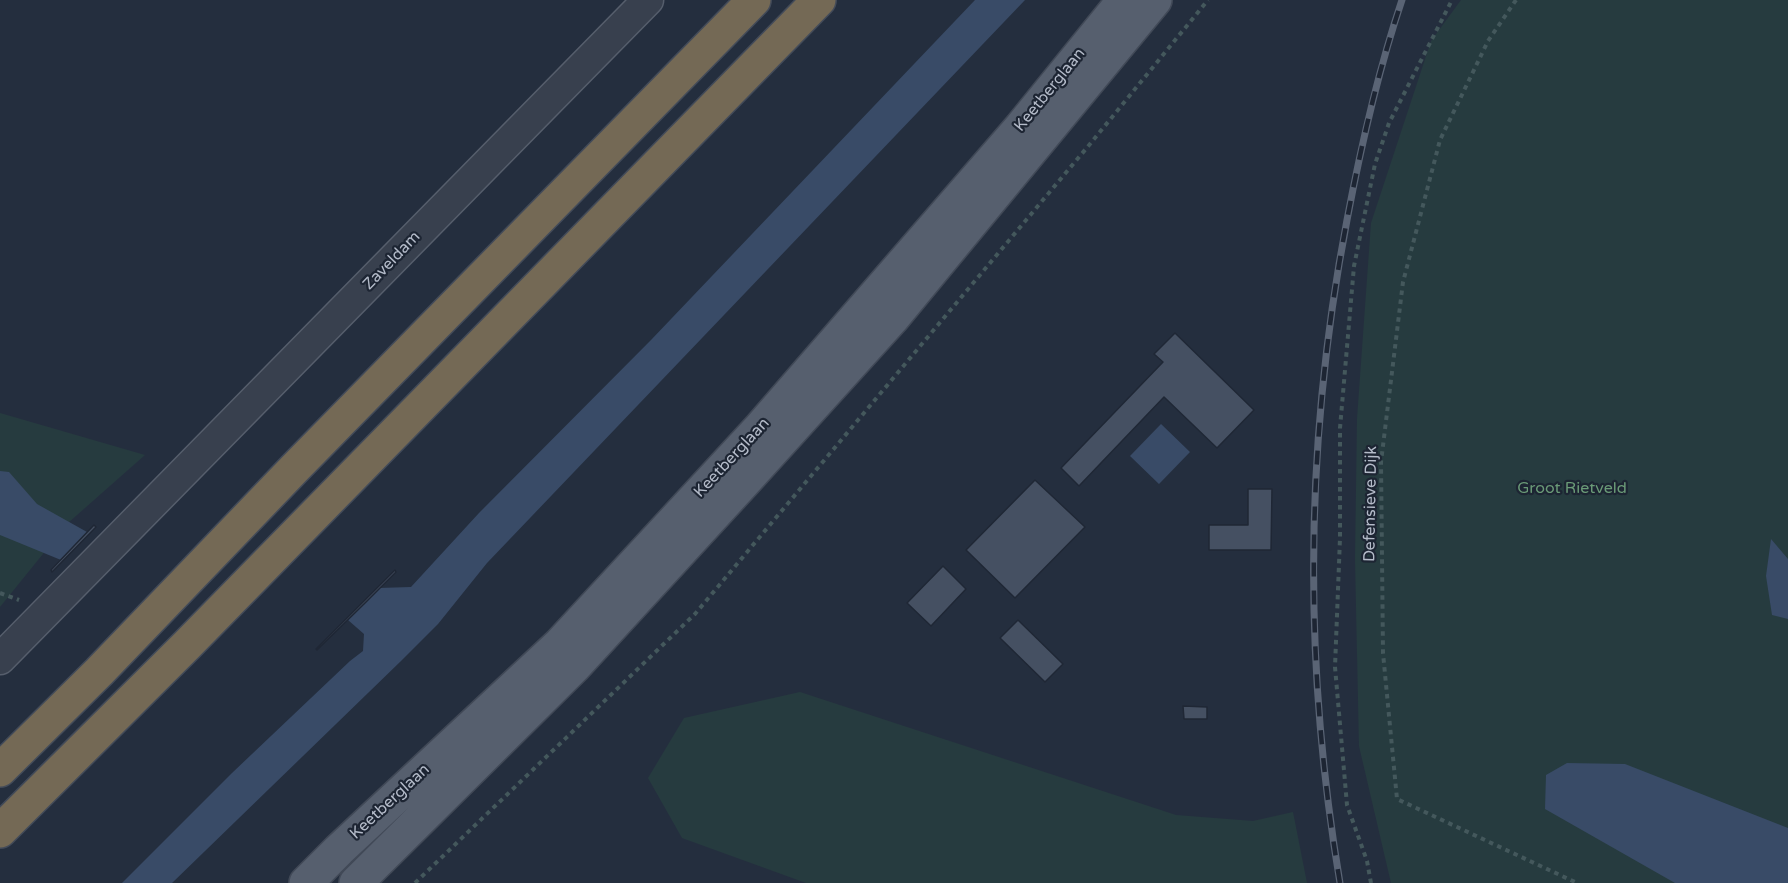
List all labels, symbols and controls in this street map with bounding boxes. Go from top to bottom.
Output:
street label: Keetberglaan [1011,44,1089,136]
street label: Zaveldam [359,228,425,294]
street label: Keetberglaan [690,414,774,502]
street label: Defensieve Dijk [1360,446,1382,562]
park label: Groot Rietveld [1517,479,1627,499]
street label: Keetberglaan [346,760,434,844]

